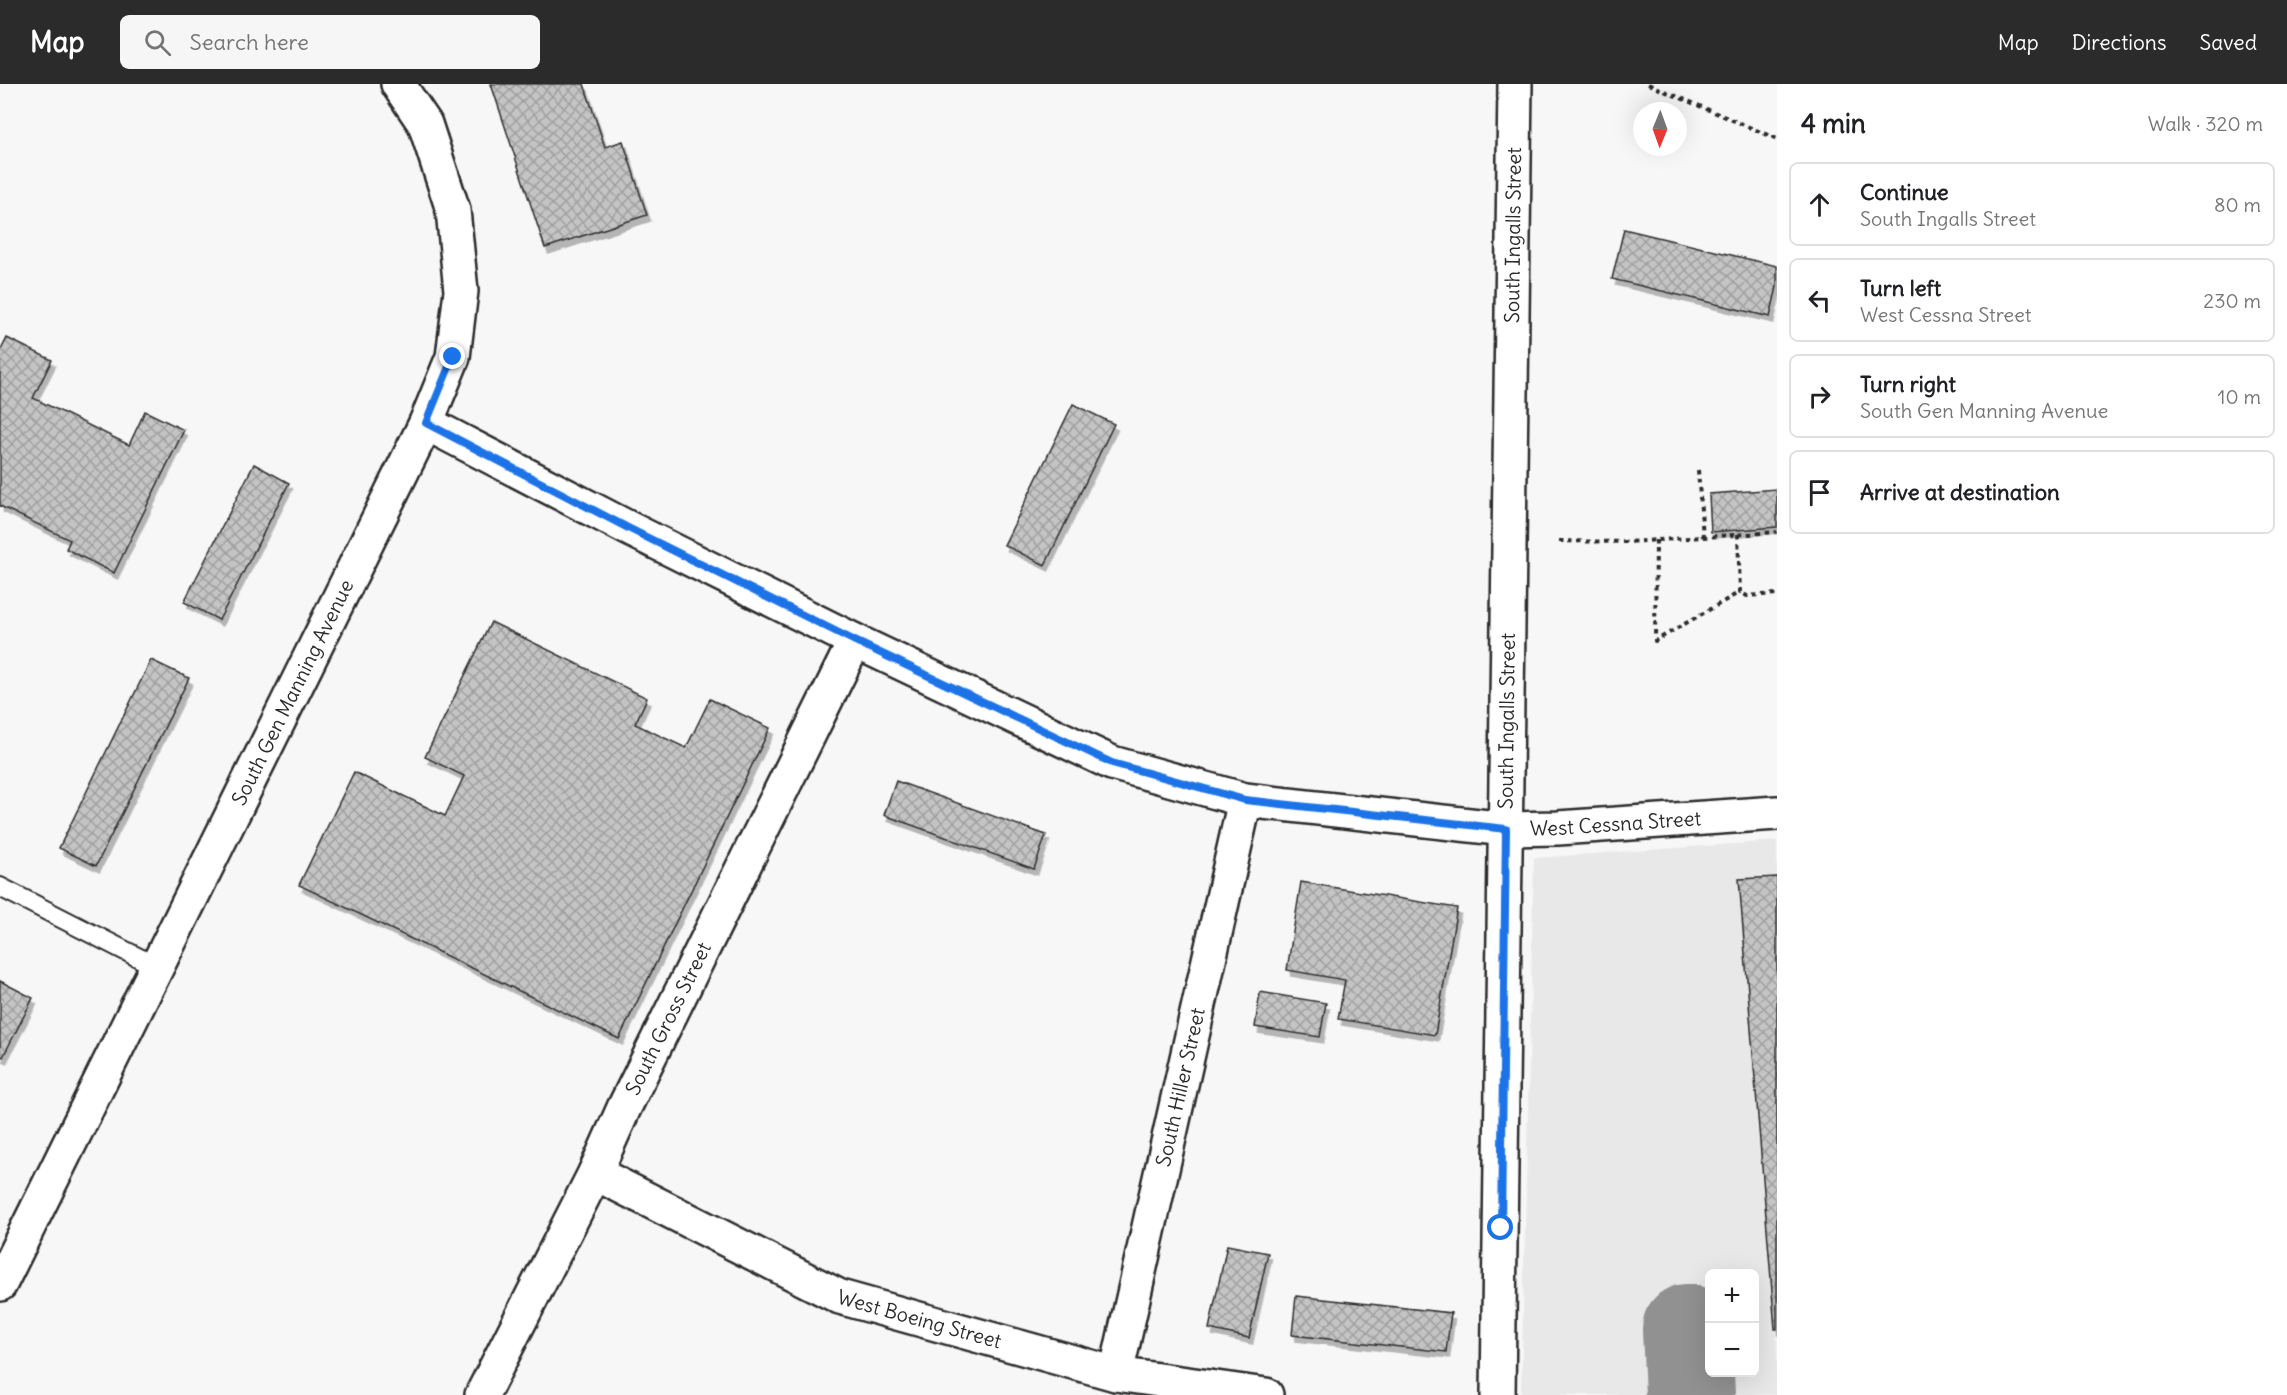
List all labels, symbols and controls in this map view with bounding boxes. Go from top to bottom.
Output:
search box [120,15,540,69]
text: Map [30,24,84,60]
icon: search [141,26,174,59]
text: Search here [189,28,309,56]
text: Map [1998,29,2039,56]
text: Directions [2072,29,2166,56]
text: Saved [2199,29,2257,56]
north arrow [1633,102,1687,156]
text: 4 min [1801,107,1866,140]
text: Walk · 320 m [2148,111,2263,136]
street label: South Ingalls Street [1499,147,1526,323]
text: Continue [1860,178,1949,206]
icon: ahead [1803,188,1836,221]
text: 80 m [2214,192,2261,217]
text: South Ingalls Street [1860,206,2036,231]
text: Turn left [1860,274,1941,302]
icon: left [1803,284,1836,317]
text: 230 m [2203,288,2261,313]
text: West Cessna Street [1860,302,2032,327]
route end [439,343,465,369]
text: Turn right [1860,370,1956,398]
icon: right [1803,380,1836,413]
text: 10 m [2218,384,2261,409]
text: South Gen Manning Avenue [1860,398,2108,423]
icon: arrive [1803,476,1836,509]
text: Arrive at destination [1860,478,2060,506]
street label: South Gen Manning Avenue [226,575,359,809]
street label: South Ingalls Street [1493,633,1520,809]
street label: West Cessna Street [1530,805,1702,841]
street label: South Gross Street [619,938,716,1099]
street label: South Hiller Street [1150,1005,1210,1169]
route start [1487,1214,1513,1240]
map controls [1705,1269,1759,1377]
button: + [1705,1269,1759,1323]
street label: West Boeing Street [835,1284,1005,1354]
button: − [1705,1323,1759,1377]

